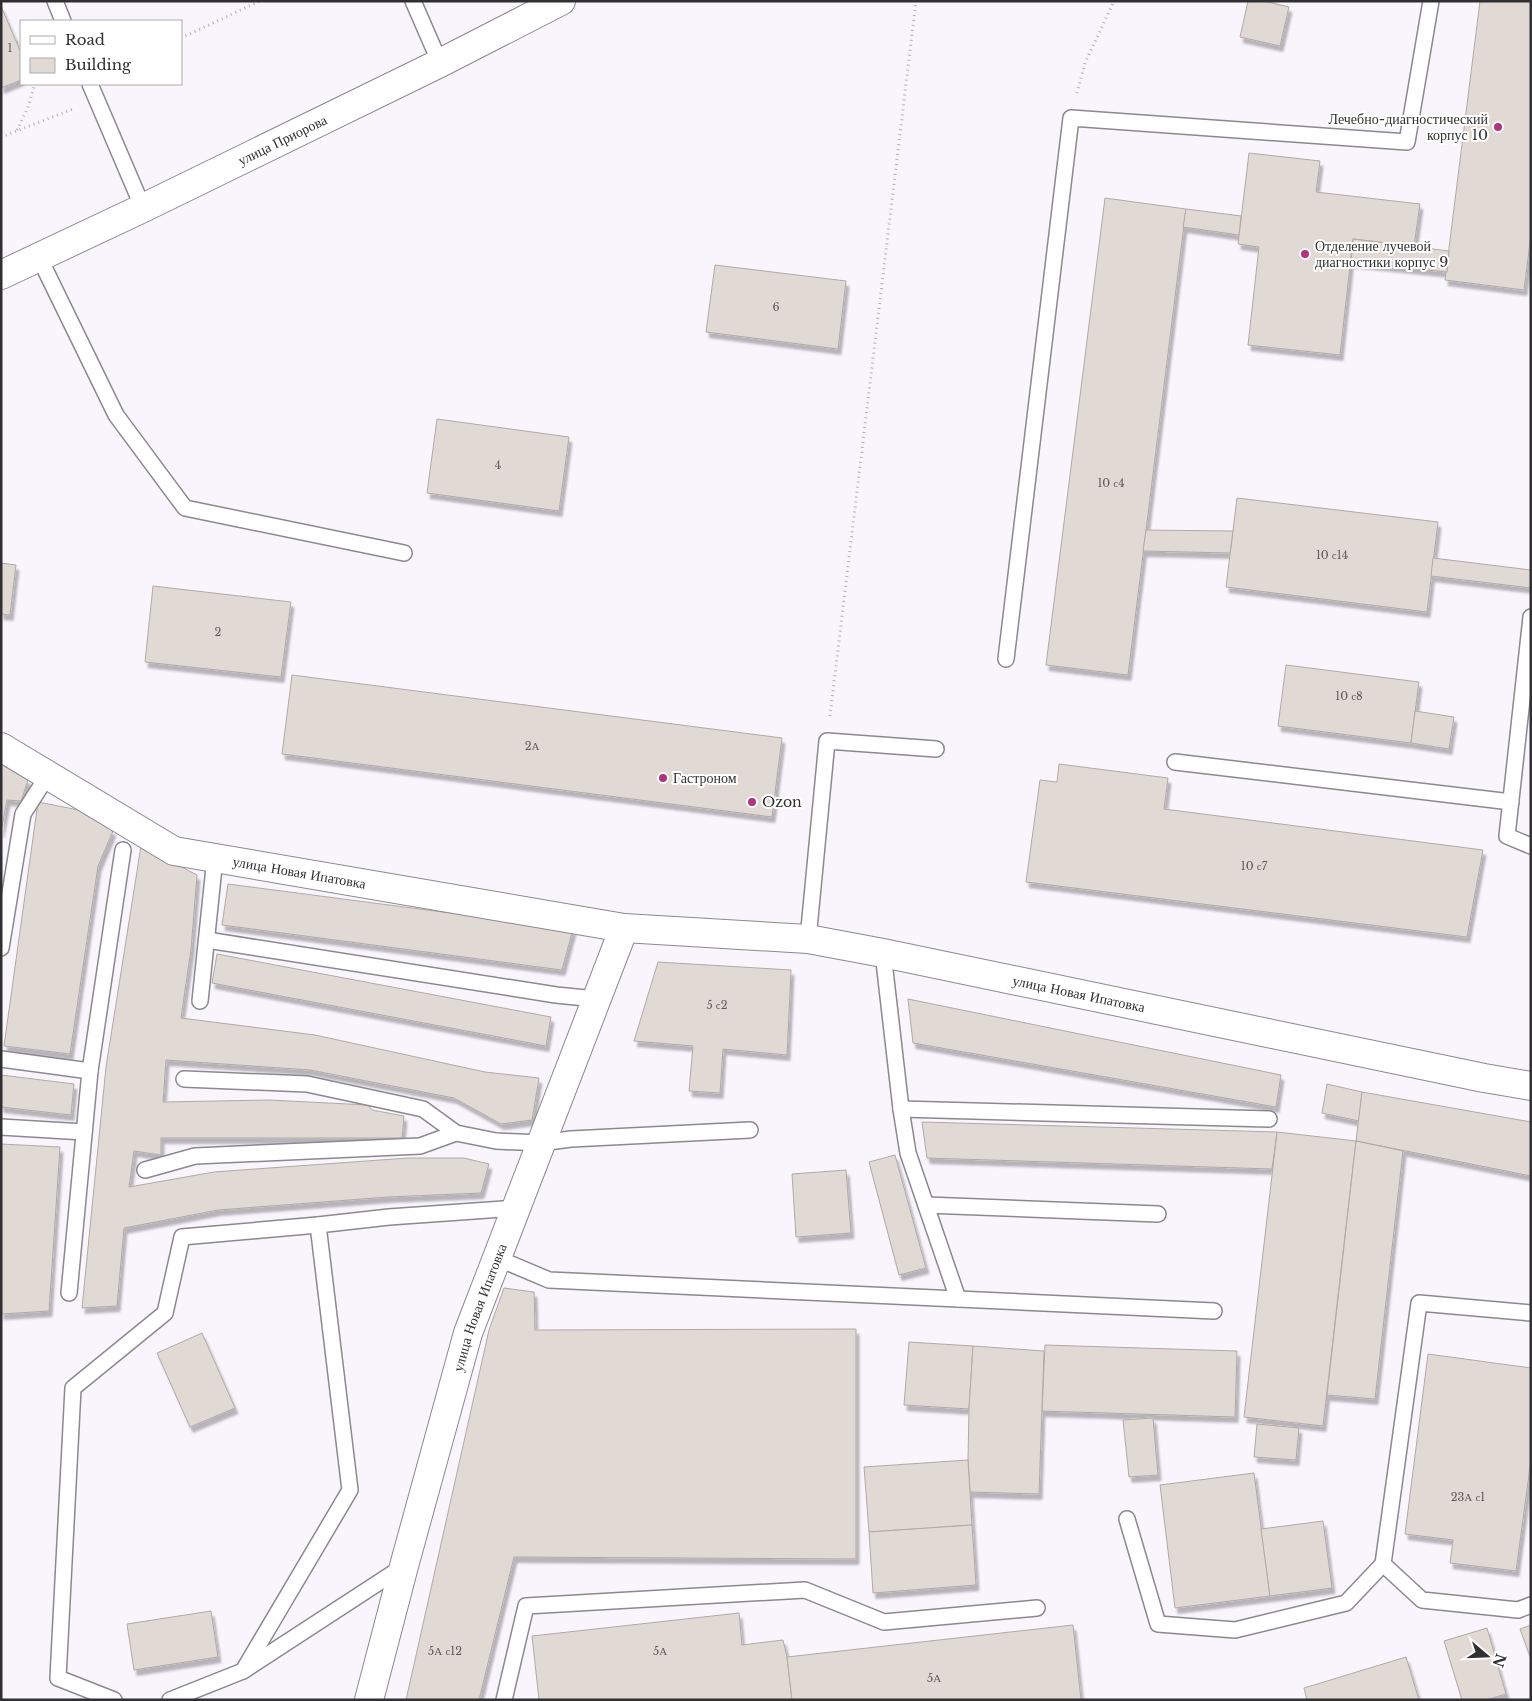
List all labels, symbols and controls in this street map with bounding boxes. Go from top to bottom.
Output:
legend [20,20,182,85]
text: Road [65,30,105,49]
house number: 1 [8,41,13,55]
text: Building [65,55,132,74]
street label: улица Приорова [235,110,330,169]
place label: Лечебно-диагностический корпус 10 [1329,110,1488,144]
marker: Лечебно-диагностический корпус 10 [1492,121,1504,133]
place label: Отделение лучевой диагностики корпус 9 [1315,237,1448,271]
marker: Отделение лучевой диагностики корпус 9 [1299,248,1311,260]
house number: 6 [772,300,780,314]
house number: 4 [495,458,501,472]
house number: 10 с4 [1097,476,1125,490]
house number: 10 с14 [1316,548,1348,562]
house number: 2 [215,625,222,639]
house number: 10 с8 [1335,689,1363,703]
house number: 2А [525,739,539,753]
place label: Гастроном [673,769,737,787]
marker: Гастроном [657,772,669,784]
place label: Ozon [762,793,802,811]
marker: Ozon [746,796,758,808]
street label: улица Новая Ипатовка [231,852,368,893]
house number: 10 с7 [1241,859,1268,873]
street label: улица Новая Ипатовка [1011,971,1147,1016]
house number: 5 с2 [706,998,728,1012]
street label: улица Новая Ипатовка [449,1240,511,1373]
house number: 23А с1 [1451,1490,1485,1504]
north arrow [1462,1631,1512,1681]
house number: 5А с12 [428,1644,462,1658]
house number: 5А [653,1644,667,1658]
text: N [1489,1651,1510,1669]
house number: 5А [927,1671,941,1685]

